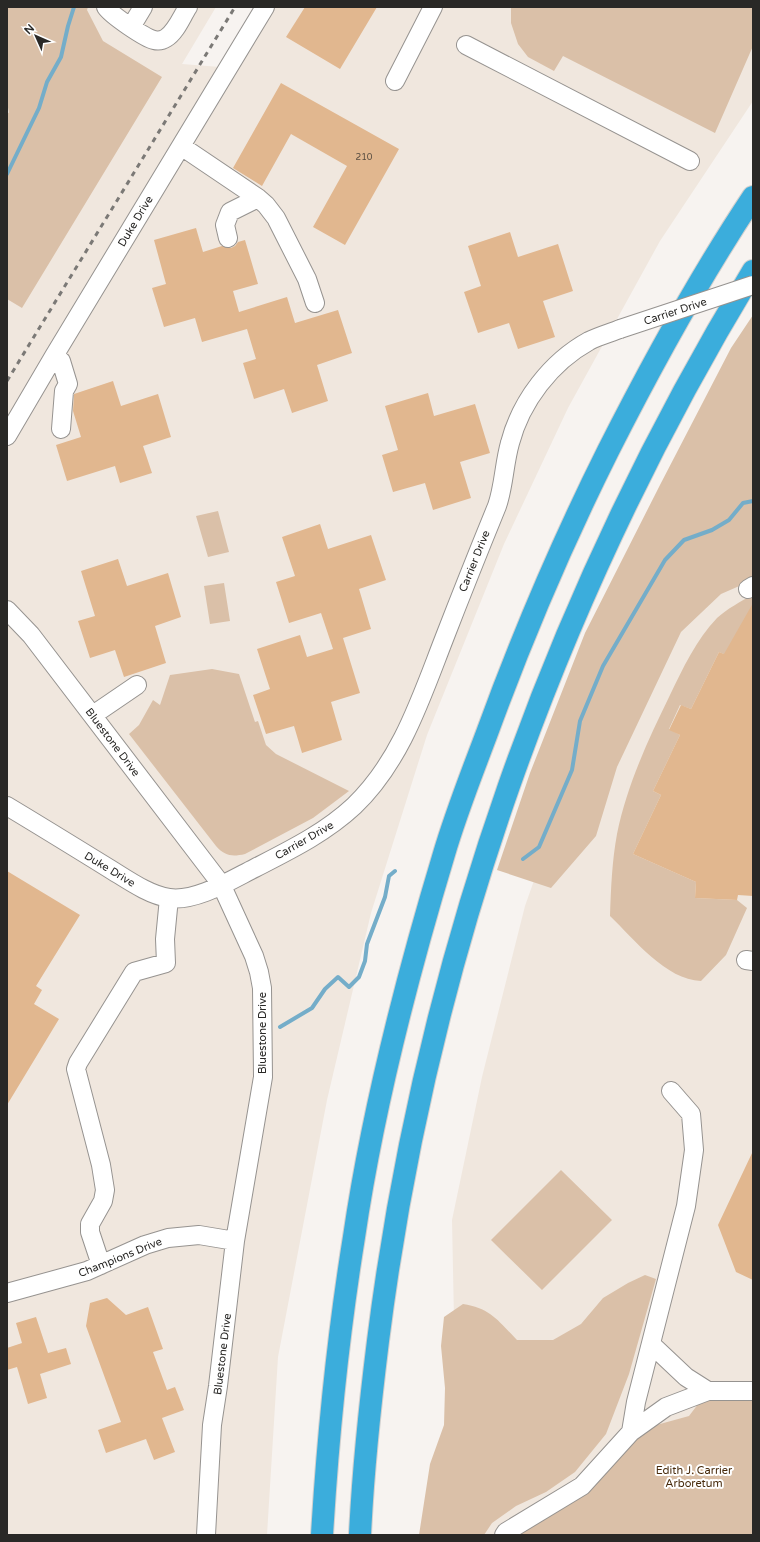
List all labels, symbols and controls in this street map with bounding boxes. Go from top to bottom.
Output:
north arrow [16,16,56,56]
text: N [22,22,37,37]
house number: 210 [356,152,373,163]
street label: Duke Drive [115,194,156,249]
street label: Carrier Drive [642,295,708,328]
street label: Carrier Drive [456,528,493,594]
street label: Bluestone Drive [83,706,143,779]
street label: Carrier Drive [273,818,336,862]
street label: Duke Drive [82,849,137,890]
street label: Bluestone Drive [256,992,269,1074]
street label: Champions Drive [77,1235,164,1280]
street label: Bluestone Drive [211,1313,234,1396]
park label: Edith J. Carrier Arboretum [656,1464,733,1490]

